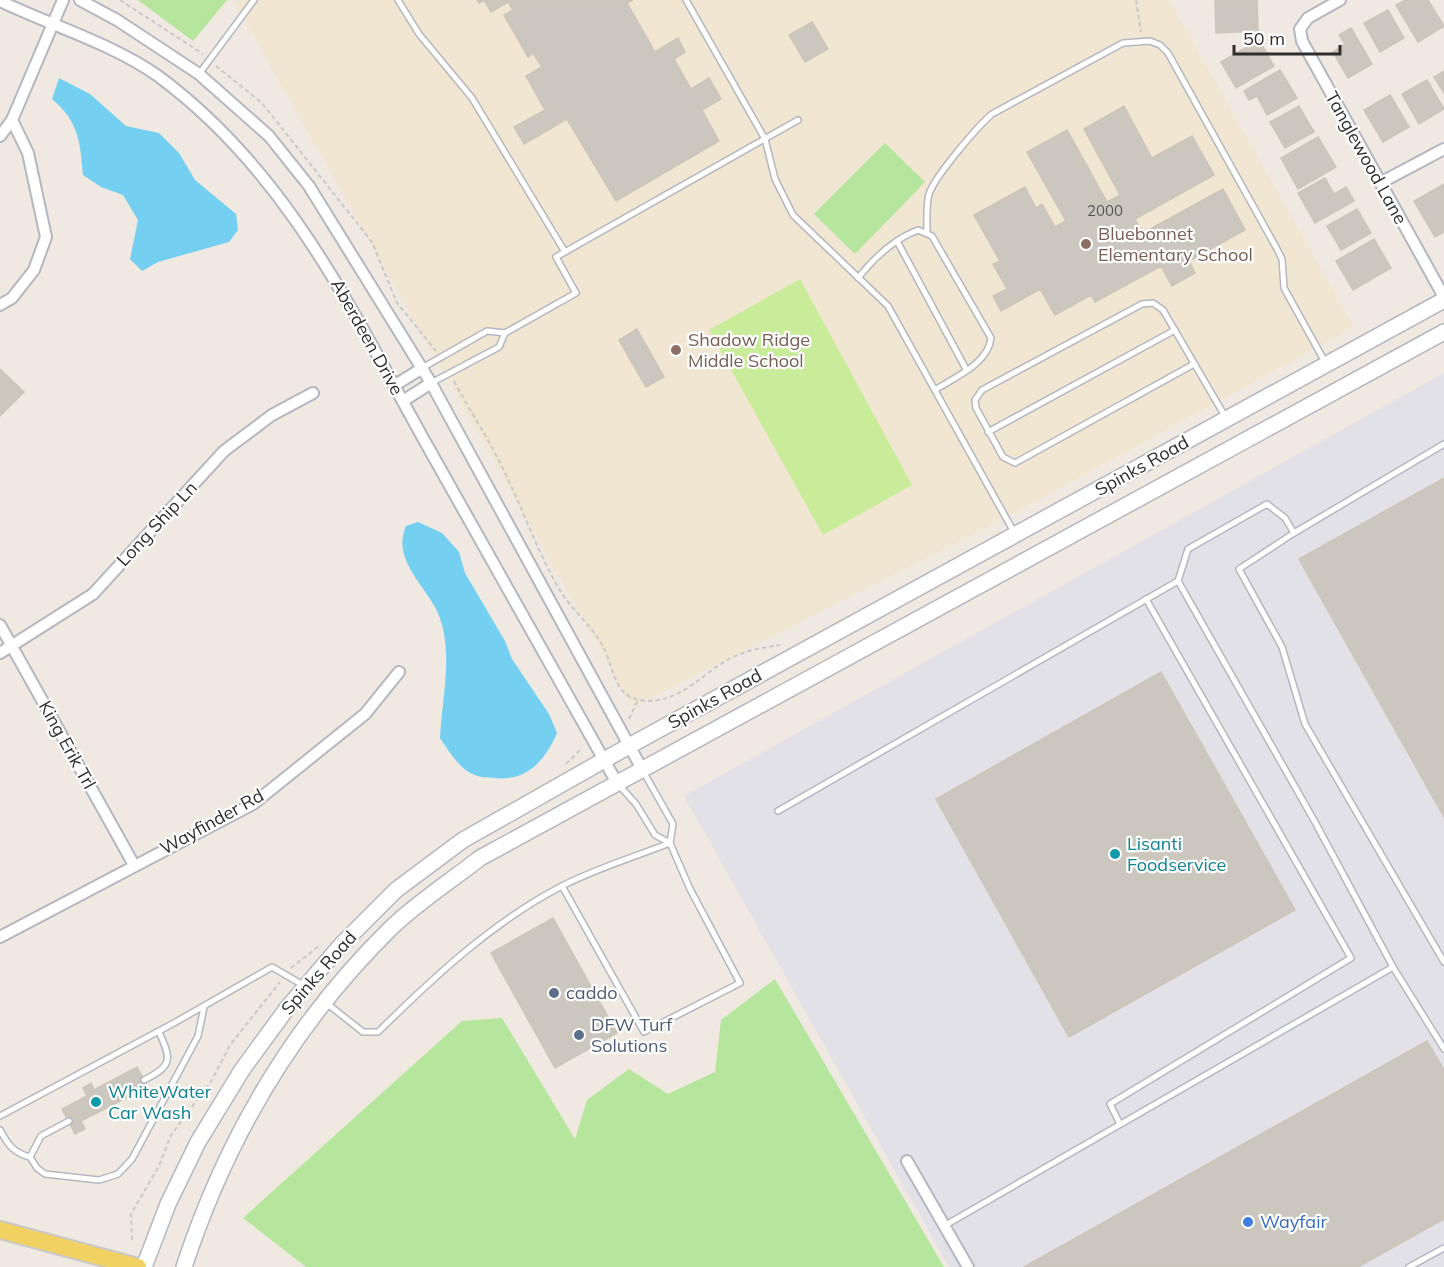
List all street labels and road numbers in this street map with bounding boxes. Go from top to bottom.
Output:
street label: Tanglewood Lane [1320,87,1412,228]
street label: Aberdeen Drive [326,275,409,399]
street label: Spinks Road [1091,430,1193,501]
street label: Long Ship Ln [111,476,202,571]
street label: Spinks Road [664,663,766,734]
street label: King Erik Trl [34,697,101,793]
street label: Wayfinder Rd [156,784,268,860]
street label: Spinks Road [276,926,361,1019]

